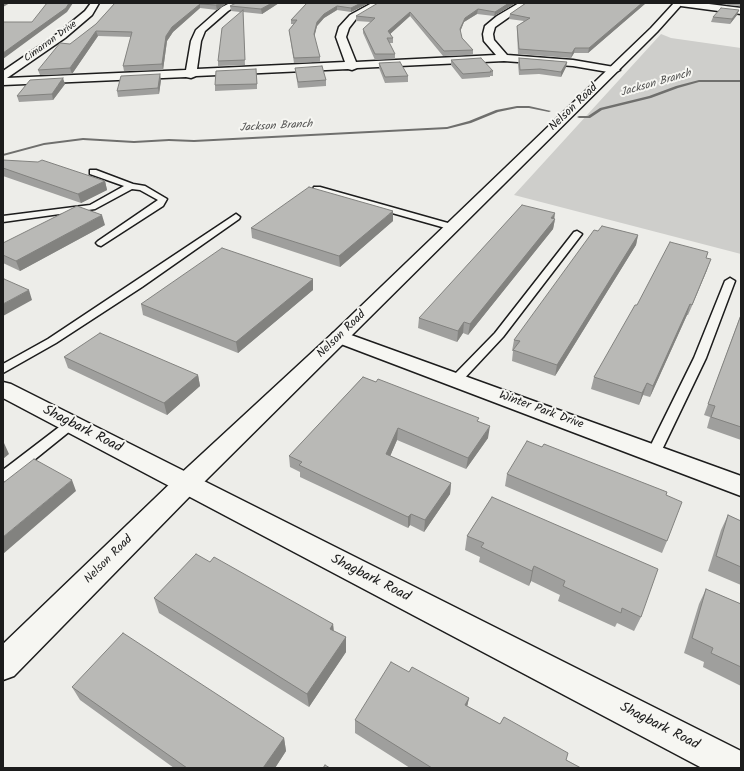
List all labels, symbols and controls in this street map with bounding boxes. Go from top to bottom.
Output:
street label: Cimarron Drive [22,19,80,65]
water label: Jackson Branch [619,68,693,100]
street label: Nelson Road [547,81,601,135]
water label: Jackson Branch [239,119,313,135]
street label: Nelson Road [315,308,369,362]
street label: Winter Park Drive [497,389,585,433]
street label: Shagbark Road [39,403,125,457]
street label: Nelson Road [82,533,136,587]
street label: Shagbark Road [327,552,413,606]
street label: Shagbark Road [616,700,702,754]

